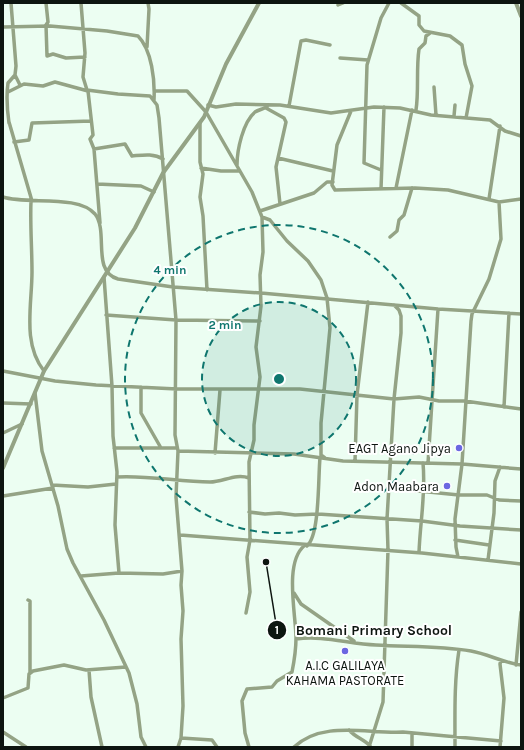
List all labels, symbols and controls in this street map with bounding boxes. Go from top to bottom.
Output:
text: 4 min [154,263,186,277]
text: 2 min [208,318,242,332]
centre of rings [272,372,286,386]
place label: EAGT Agano Jipya [348,441,451,456]
marker: EAGT Agano Jipya [454,443,464,453]
place label: Adon Maabara [354,479,439,494]
marker: Adon Maabara [442,481,452,491]
callout: Bomani Primary School [267,617,460,643]
text: Bomani Primary School [296,622,452,639]
text: 1 [275,623,279,637]
marker: A.I.C GALILAYA KAHAMA PASTORATE [340,646,350,656]
place label: A.I.C GALILAYA KAHAMA PASTORATE [286,658,404,688]

